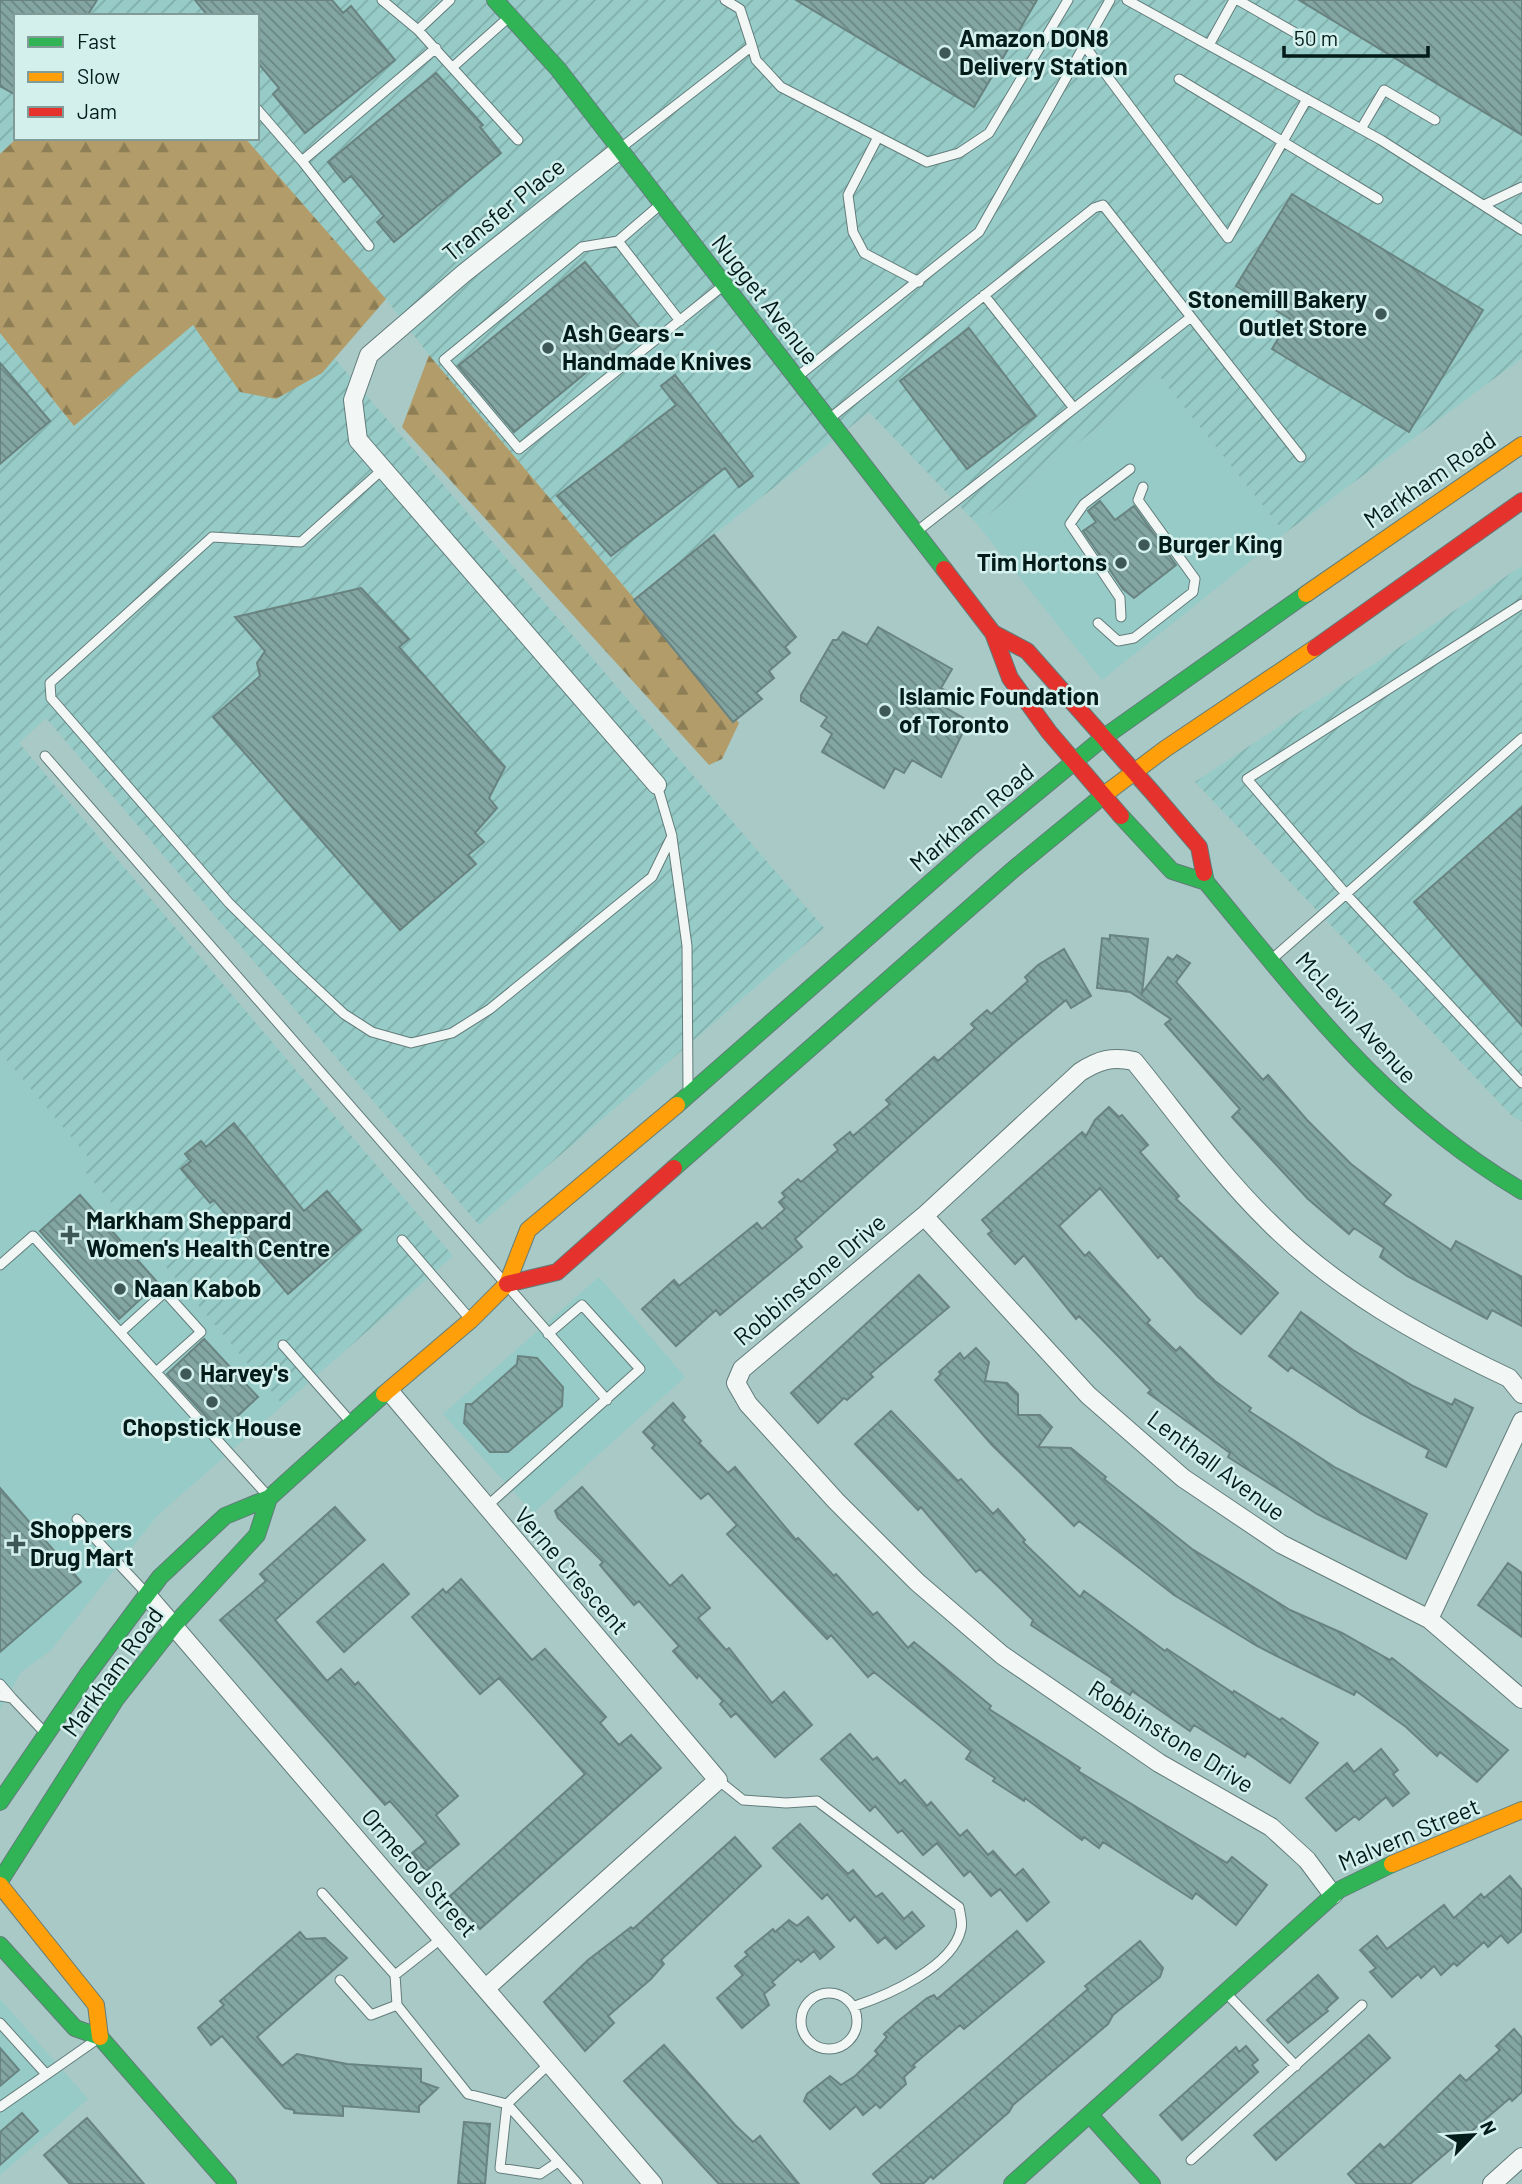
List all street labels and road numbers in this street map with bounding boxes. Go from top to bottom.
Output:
street label: Transfer Place [436,151,570,267]
street label: Nugget Avenue [706,228,826,370]
street label: Markham Road [1358,424,1501,534]
street label: Markham Road [903,757,1039,877]
street label: McLevin Avenue [1290,945,1424,1089]
street label: Robbinstone Drive [727,1207,891,1351]
street label: Lenthall Avenue [1142,1403,1292,1526]
street label: Verne Crescent [509,1500,635,1640]
street label: Markham Road [55,1601,169,1742]
street label: Robbinstone Drive [1084,1673,1260,1798]
street label: Malvern Street [1333,1791,1483,1876]
street label: Ormerod Street [356,1802,484,1942]

